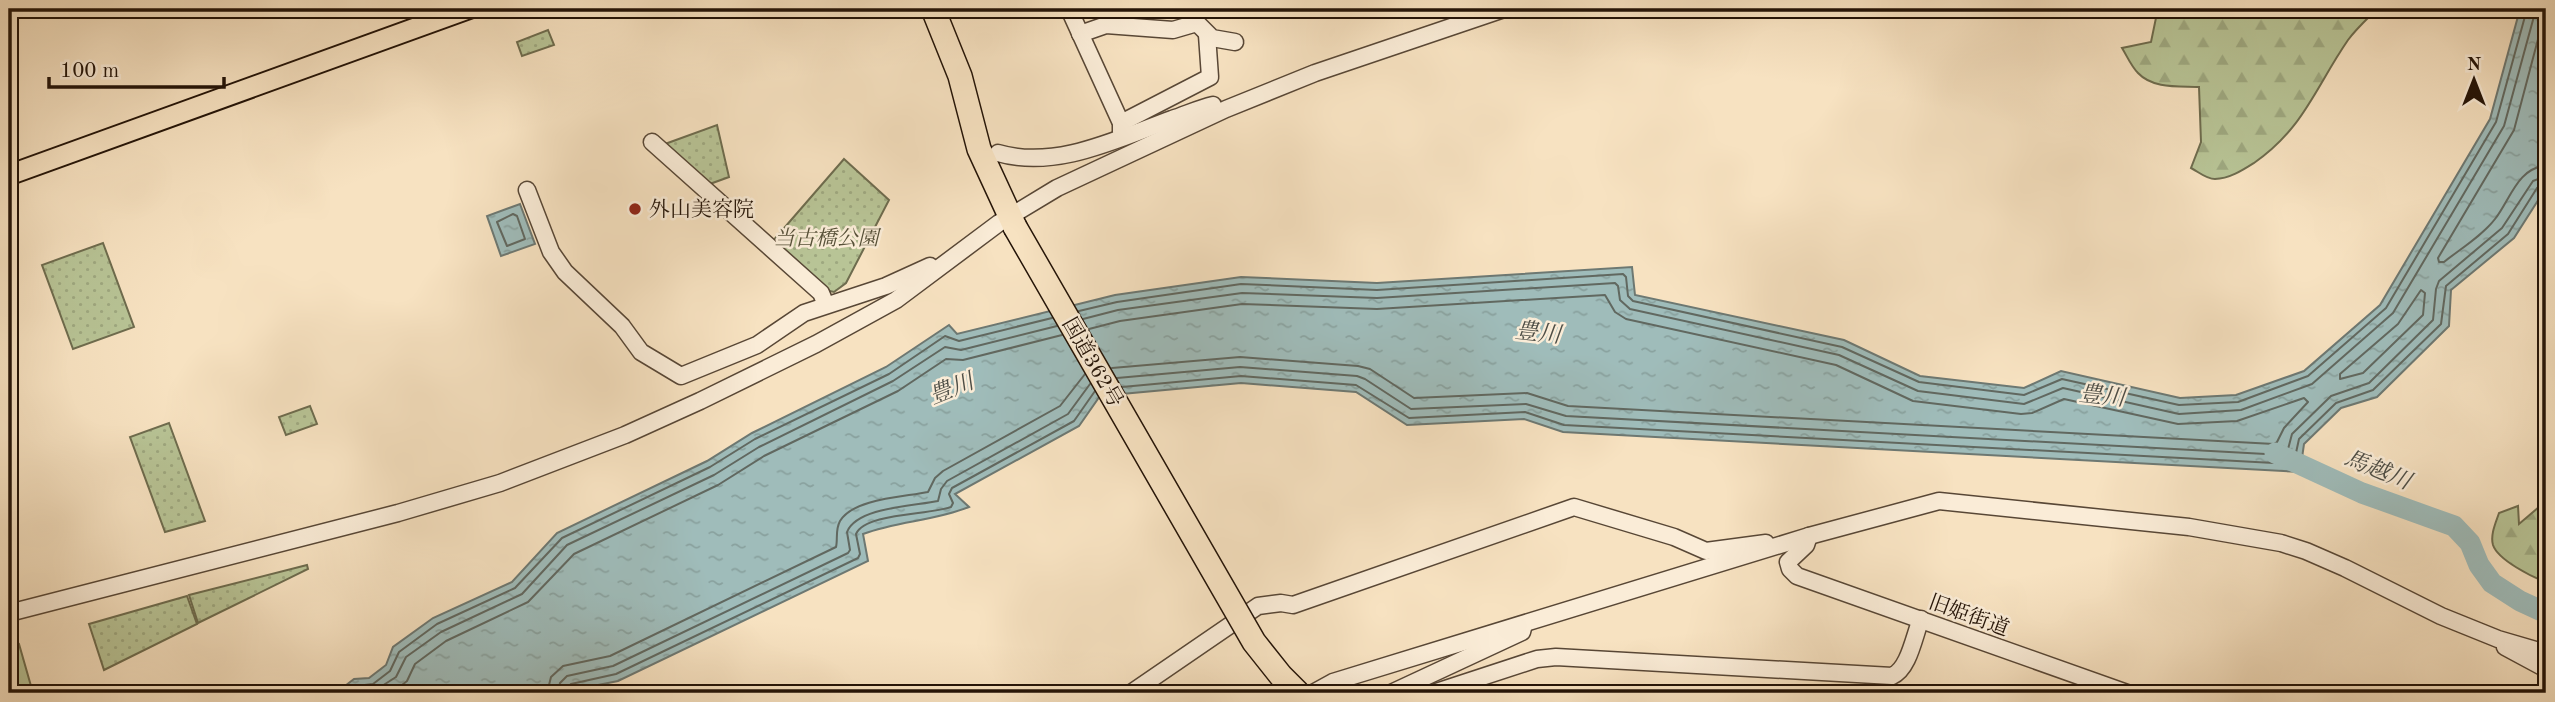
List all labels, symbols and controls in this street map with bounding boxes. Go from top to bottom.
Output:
scale bar [49,46,224,90]
north arrow [2440,46,2510,116]
text: N [2467,56,2482,75]
text: 100 m [60,61,119,82]
place label: 外山美容院 [649,198,754,221]
marker: 外山美容院 [627,201,643,217]
park label: 当古橋公園 [774,227,881,250]
street label: 国道362号 [1058,313,1127,411]
water label: 豊川 [1514,318,1565,348]
water label: 豊川 [925,367,980,409]
water label: 豊川 [2078,381,2129,411]
water label: 馬越川 [2341,445,2417,495]
street label: 旧姫街道 [1925,590,2012,641]

